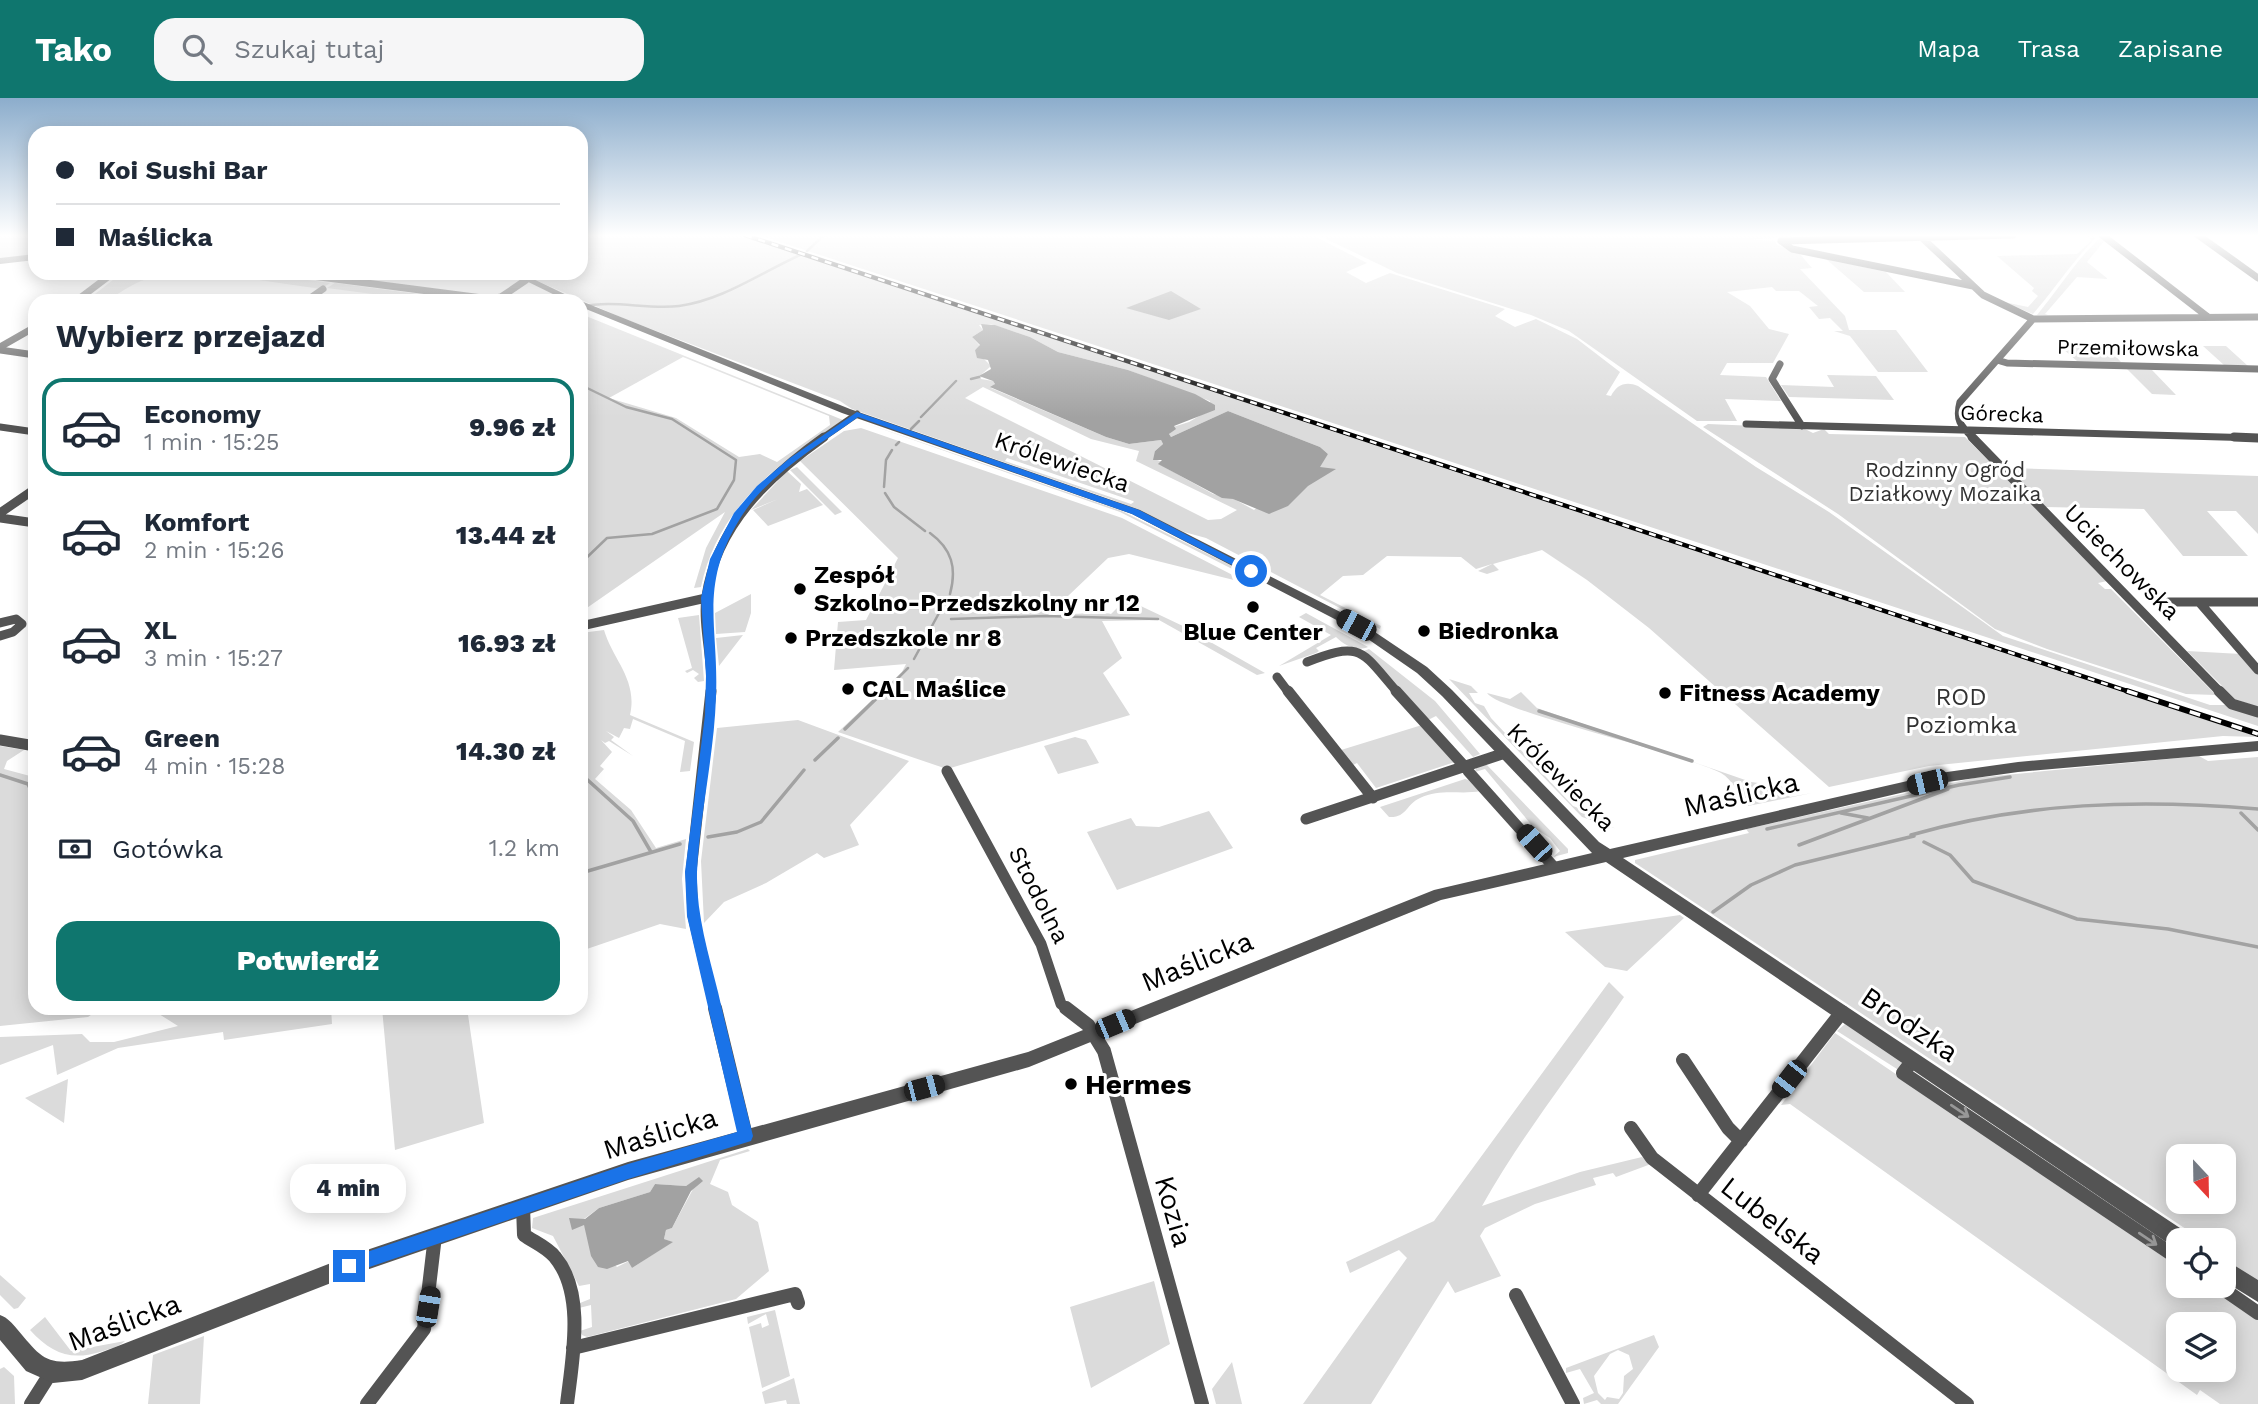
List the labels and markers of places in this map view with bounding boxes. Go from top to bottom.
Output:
place label: Zespół Szkolno-Przedszkolny nr 12 [814,561,1140,617]
marker: Zespół Szkolno-Przedszkolny nr 12 [792,581,808,597]
marker: Blue Center [1245,599,1261,615]
place label: Biedronka [1438,617,1559,645]
place label: Blue Center [1183,618,1323,646]
marker: Biedronka [1416,623,1432,639]
place label: Przedszkole nr 8 [805,624,1002,652]
marker: Przedszkole nr 8 [783,630,799,646]
place label: CAL Maślice [862,675,1006,703]
place label: Fitness Academy [1679,679,1880,707]
marker: CAL Maślice [840,681,856,697]
marker: Fitness Academy [1657,685,1673,701]
place label: Hermes [1085,1068,1191,1101]
marker: Hermes [1063,1076,1079,1092]

